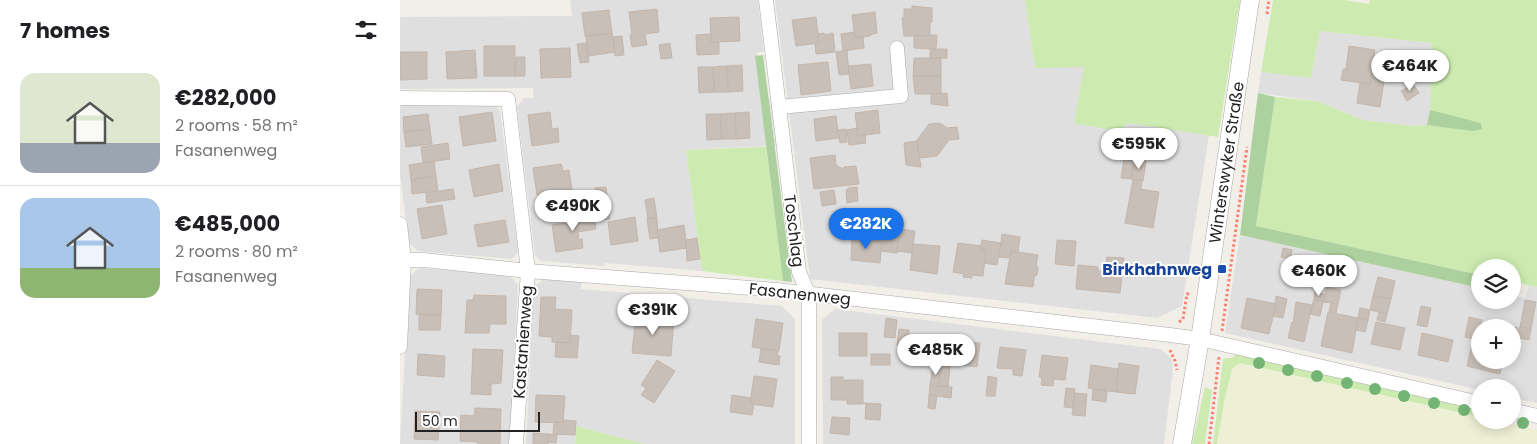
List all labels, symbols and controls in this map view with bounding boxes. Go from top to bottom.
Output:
text: 7 homes [20,16,110,45]
icon: filters [352,16,380,44]
pin: €464K [1375,49,1445,92]
text: €464K [1382,54,1438,77]
street label: Winterswyker Straße [1203,80,1249,245]
text: €282,000 [175,83,276,112]
icon: home [60,93,120,153]
text: 2 rooms · 58 m² [175,114,298,137]
pin: €595K [1104,128,1174,170]
text: €595K [1112,132,1166,155]
text: Fasanenweg [175,139,277,162]
pin: €490K [538,190,608,232]
street label: Toschlag [778,193,810,269]
text: €490K [546,194,601,217]
pin: €282K [831,208,901,250]
text: €485,000 [175,209,280,238]
text: €282K [840,212,892,235]
icon: home [60,218,120,278]
text: 2 rooms · 80 m² [175,240,298,263]
pin: €460K [1284,254,1354,297]
place label: Birkhahnweg [1102,258,1212,281]
text: €460K [1291,259,1347,282]
map controls [1471,259,1521,429]
button: layers [1471,259,1521,309]
marker: Birkhahnweg [1216,263,1228,275]
text: Fasanenweg [175,265,277,288]
street label: Fasanenweg [748,277,852,311]
street label: Kastanienweg [508,285,538,399]
pin: €391K [618,294,688,336]
text: €391K [628,298,678,321]
button: + [1471,319,1521,369]
pin: €485K [901,334,971,376]
text: €485K [908,338,964,361]
button: − [1471,379,1521,429]
scale bar [415,409,540,432]
text: 50 m [422,411,458,431]

